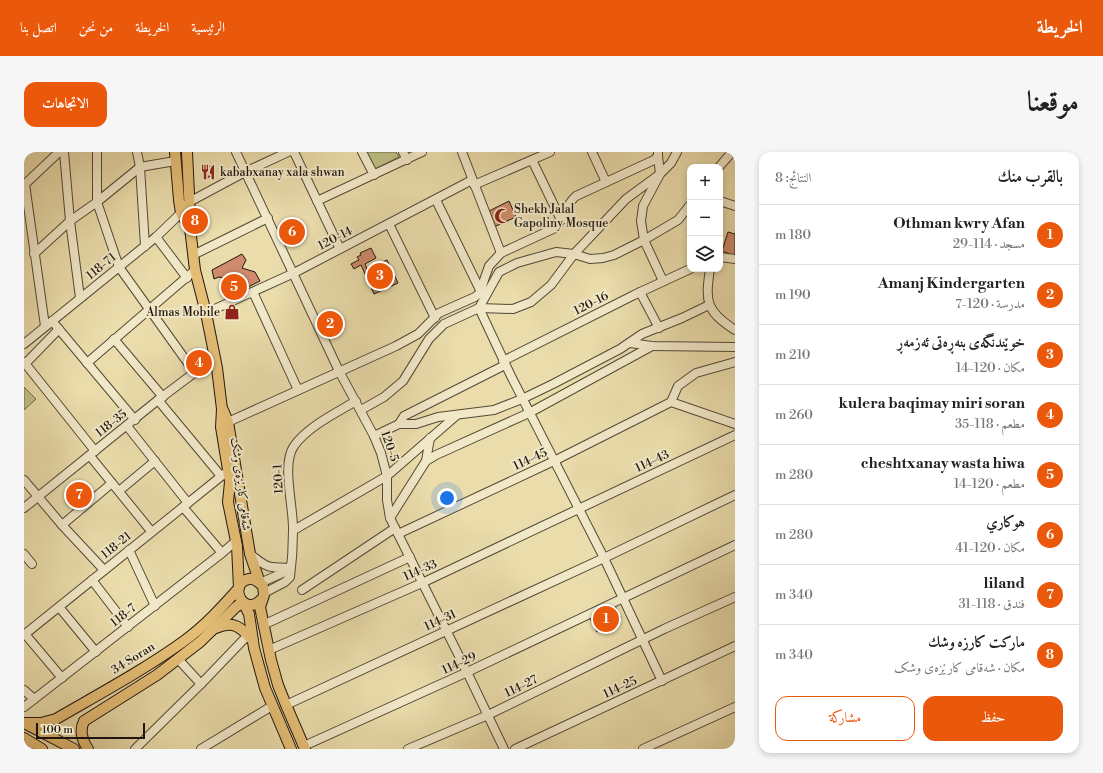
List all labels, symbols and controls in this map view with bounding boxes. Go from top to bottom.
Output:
text: الخريطة [1037,15,1083,39]
text: اتصل بنا [20,19,57,37]
text: من نحن [79,19,113,37]
text: الخريطة [135,19,169,37]
text: الرئيسية [191,19,225,37]
button: الاتجاهات [24,82,107,127]
text: موقعنا [1027,85,1079,120]
restaurant icon: kababxanay xala shwan [199,163,217,181]
map controls [687,164,723,272]
button: + [687,164,723,200]
place label: kababxanay xala shwan [220,165,345,180]
text: بالقرب منك [997,166,1063,188]
text: النتائج: 8 [775,170,811,186]
button: − [687,200,723,236]
place label: Shekh Jalal Gapoliny Mosque [514,202,608,231]
pin: 8 [182,206,208,236]
mosque icon: Shekh Jalal Gapoliny Mosque [493,207,511,225]
text: Othman kwry Afan [893,214,1025,233]
pin: 6 [279,217,305,247]
street label: 120-14 [315,223,355,253]
text: 180 m [775,227,811,243]
text: 1 [1047,227,1053,243]
button: layers [687,236,723,272]
text: مسجد · 114-29 [953,236,1025,252]
street label: 118-71 [83,249,120,283]
pin: 3 [367,261,393,291]
pin: 5 [221,272,247,302]
text: Amanj Kindergarten [878,274,1025,293]
text: 190 m [775,287,811,303]
text: 2 [1046,287,1054,303]
street label: 120-16 [571,288,611,319]
text: مدرسة · 120-7 [955,296,1025,312]
shop icon: Almas Mobile [223,303,241,321]
place label: Almas Mobile [145,305,220,320]
pin: 2 [317,309,343,339]
text: خوێندنگەی بنەڕەتی ئەزمەڕ [897,333,1025,352]
text: 210 m [775,347,810,363]
text: 3 [1046,347,1054,363]
pin: 4 [186,348,212,378]
text: مكان · 120-14 [956,360,1025,376]
text: kulera baqimay miri soran [838,394,1025,413]
street label: 118-35 [93,406,130,440]
text: 260 m [775,407,813,423]
text: 4 [1046,407,1054,423]
text: مطعم · 118-35 [955,416,1025,432]
street label: 120-5 [377,429,402,464]
street label: شەقامی کارێزەی وشک [227,437,254,532]
street label: 114-45 [511,445,550,474]
street label: 114-43 [633,447,672,476]
text: cheshtxanay wasta hiwa [861,454,1025,473]
street label: 120-1 [270,463,287,494]
text: 280 m [775,467,813,483]
text: 5 [1046,467,1054,483]
text: مطعم · 120-14 [954,476,1025,492]
pin: 7 [66,480,92,510]
your location [437,488,457,508]
text: هوكاري [986,513,1025,532]
text: 280 m [775,527,813,543]
text: 6 [1046,527,1054,543]
street label: 118-21 [98,528,135,562]
text: مكان · 120-41 [955,540,1025,556]
street label: 114-33 [401,556,440,585]
text: liland [984,574,1025,593]
text: 340 m [775,587,813,603]
text: 7 [1046,587,1054,603]
text: فندق · 118-31 [958,596,1025,612]
street label: 118-7 [107,601,139,630]
pin: 1 [593,604,619,634]
street label: 114-31 [422,606,459,634]
text: ماركت كارزه وشك [928,633,1025,652]
street label: 34 Soran [109,639,158,678]
text: 340 m [775,647,813,663]
text: 8 [1046,647,1054,663]
street label: 114-29 [440,649,479,678]
text: مكان · شەقامی کارێزەی وشک [894,660,1025,676]
street label: 114-27 [502,672,540,701]
street label: 114-25 [601,673,640,702]
button: مشاركة [775,696,915,741]
button: حفظ [923,696,1063,741]
scale bar [36,721,145,740]
text: 100 m [42,723,73,737]

